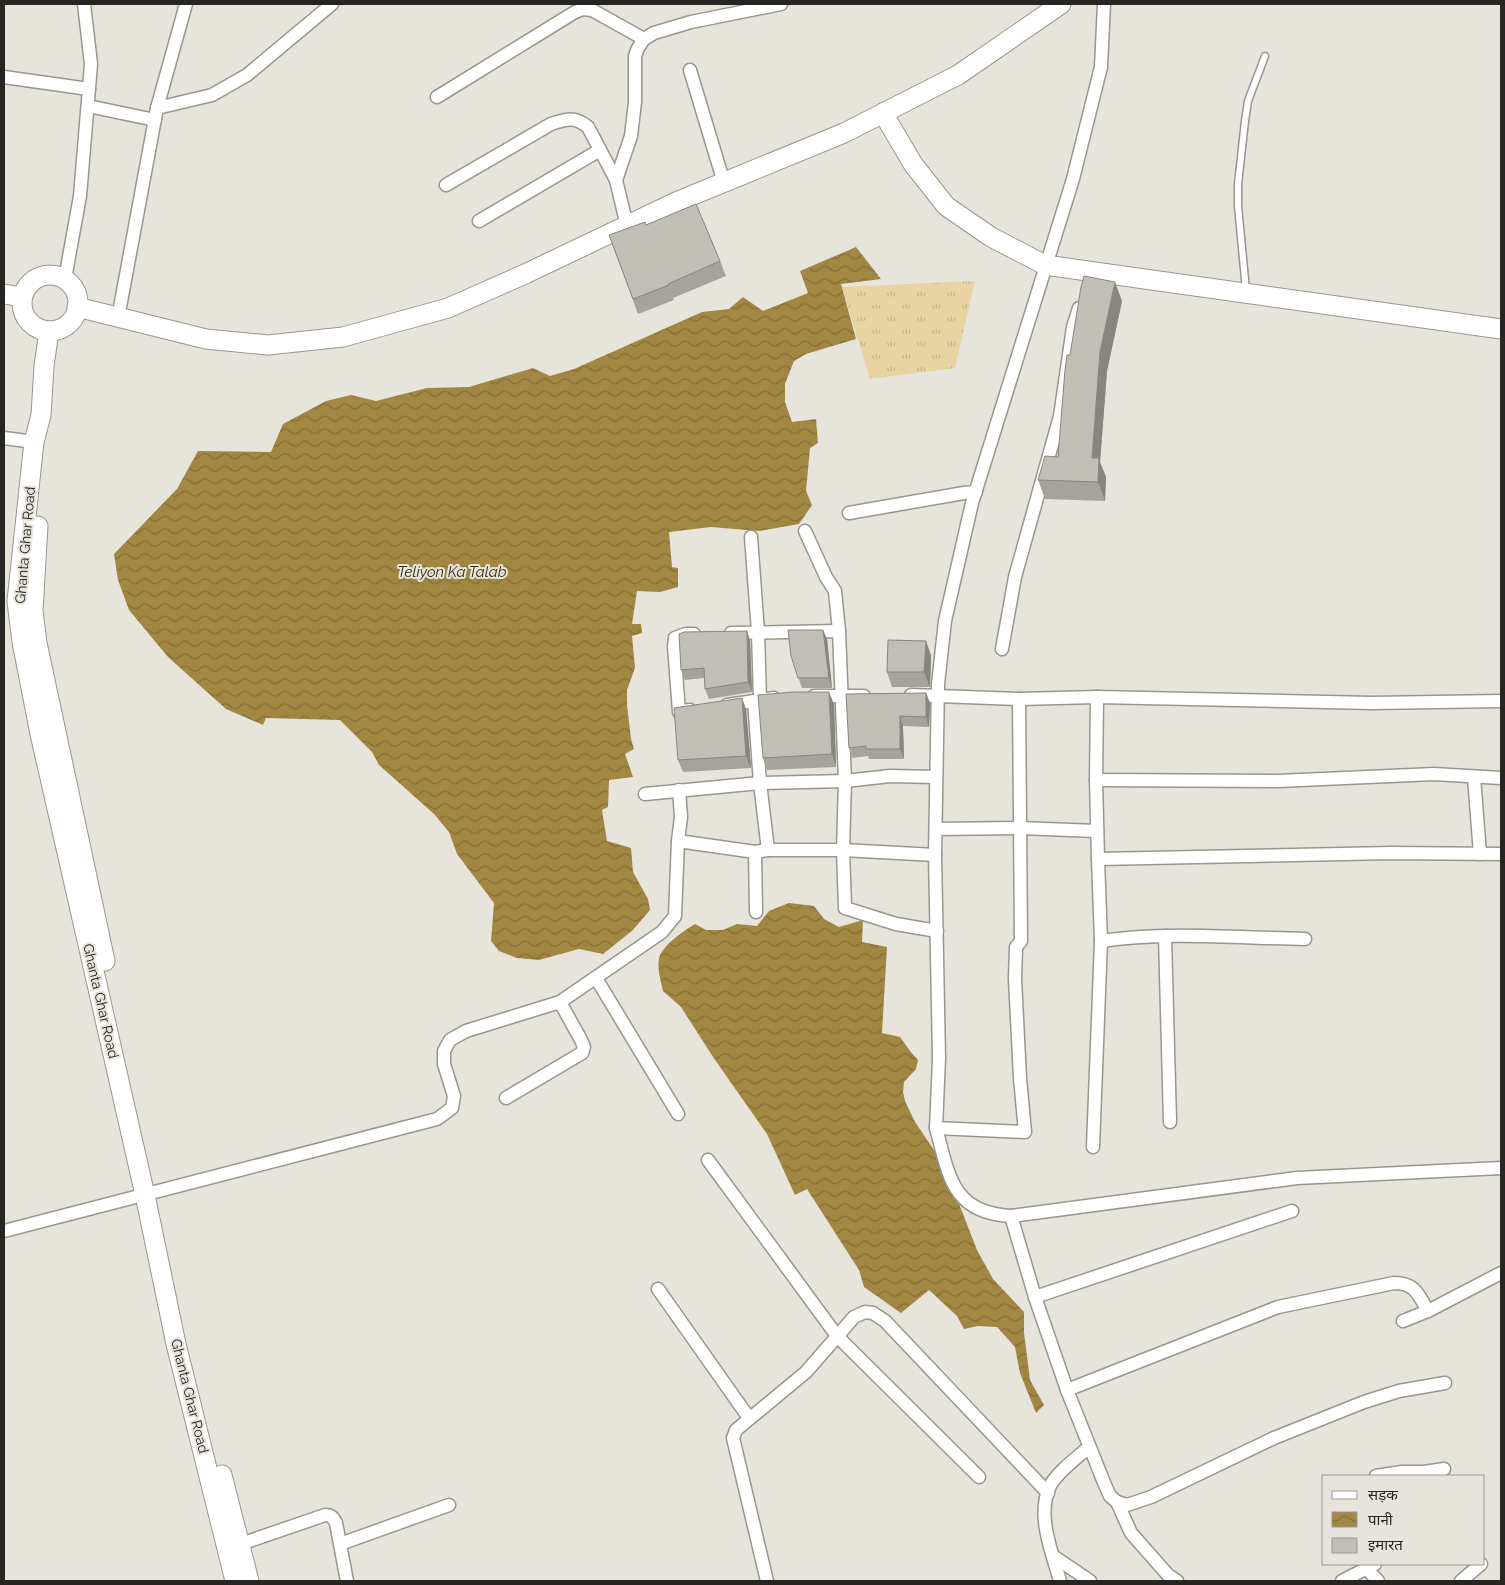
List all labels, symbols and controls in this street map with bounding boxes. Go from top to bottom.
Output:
street label: Ghanta Ghar Road [12,486,38,604]
water label: Teliyon Ka Talab [397,563,507,581]
street label: Ghanta Ghar Road [80,942,122,1060]
street label: Ghanta Ghar Road [168,1337,212,1455]
legend [1322,1475,1485,1565]
text: सड़क [1368,1486,1398,1504]
text: पानी [1368,1511,1394,1529]
text: इमारत [1368,1536,1403,1554]

